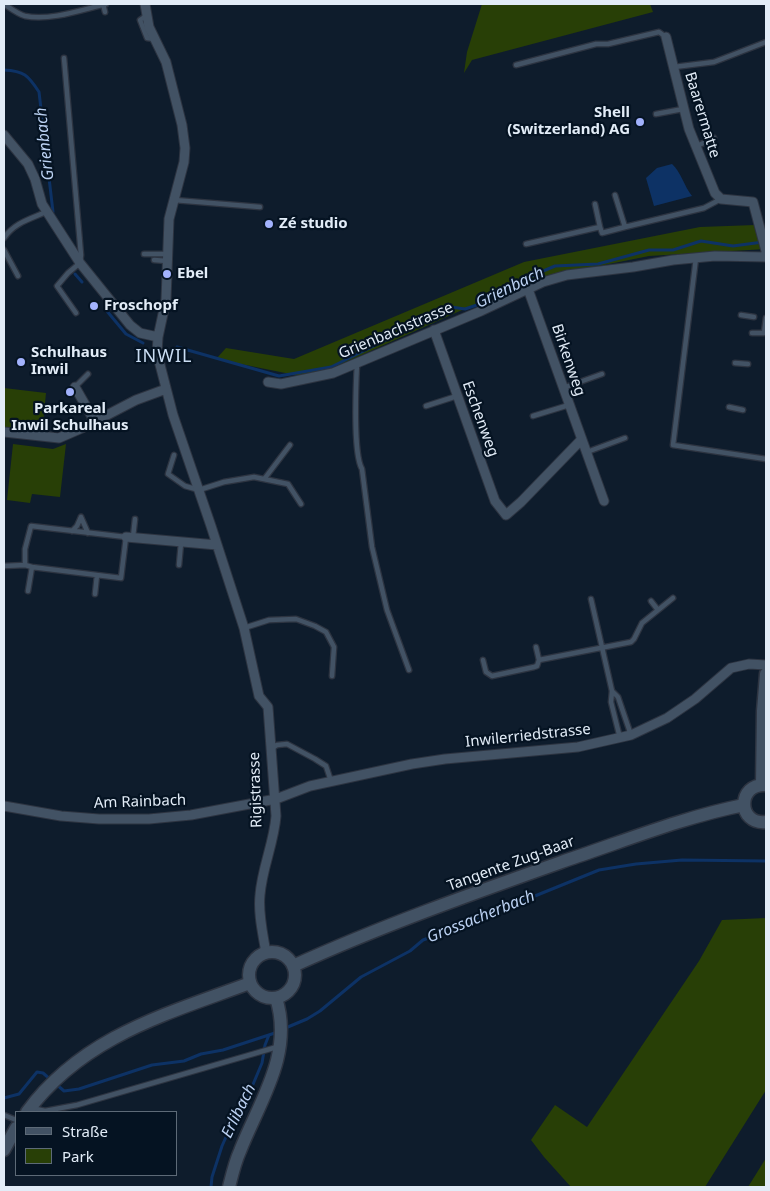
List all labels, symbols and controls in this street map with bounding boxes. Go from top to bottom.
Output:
street label: Baarermatte [680,70,724,160]
place label: Shell (Switzerland) AG [507,104,630,139]
water label: Grienbach [32,106,58,182]
marker: Shell (Switzerland) AG [634,116,646,128]
place label: Zé studio [279,215,348,233]
marker: Zé studio [263,218,275,230]
water label: Grienbach [473,263,547,313]
place label: Ebel [177,265,208,283]
marker: Ebel [161,268,173,280]
place label: Froschopf [104,297,178,315]
street label: Grienbachstrasse [336,299,456,363]
marker: Froschopf [88,300,100,312]
street label: Birkenweg [547,322,589,398]
place label: Schulhaus Inwil [31,344,107,379]
district label: INWIL [135,346,193,368]
marker: Schulhaus Inwil [15,356,27,368]
street label: Eschenweg [458,379,502,459]
marker: Parkareal Inwil Schulhaus [64,386,76,398]
place label: Parkareal Inwil Schulhaus [11,400,129,435]
street label: Inwilerriedstrasse [464,720,592,752]
street label: Rigistrasse [246,752,266,828]
street label: Am Rainbach [93,791,187,813]
street label: Tangente Zug-Baar [445,833,577,895]
water label: Grossacherbach [424,887,538,947]
water label: Erlibach [218,1081,260,1141]
legend [15,1111,178,1176]
text: Straße [62,1121,108,1141]
text: Park [62,1146,94,1166]

